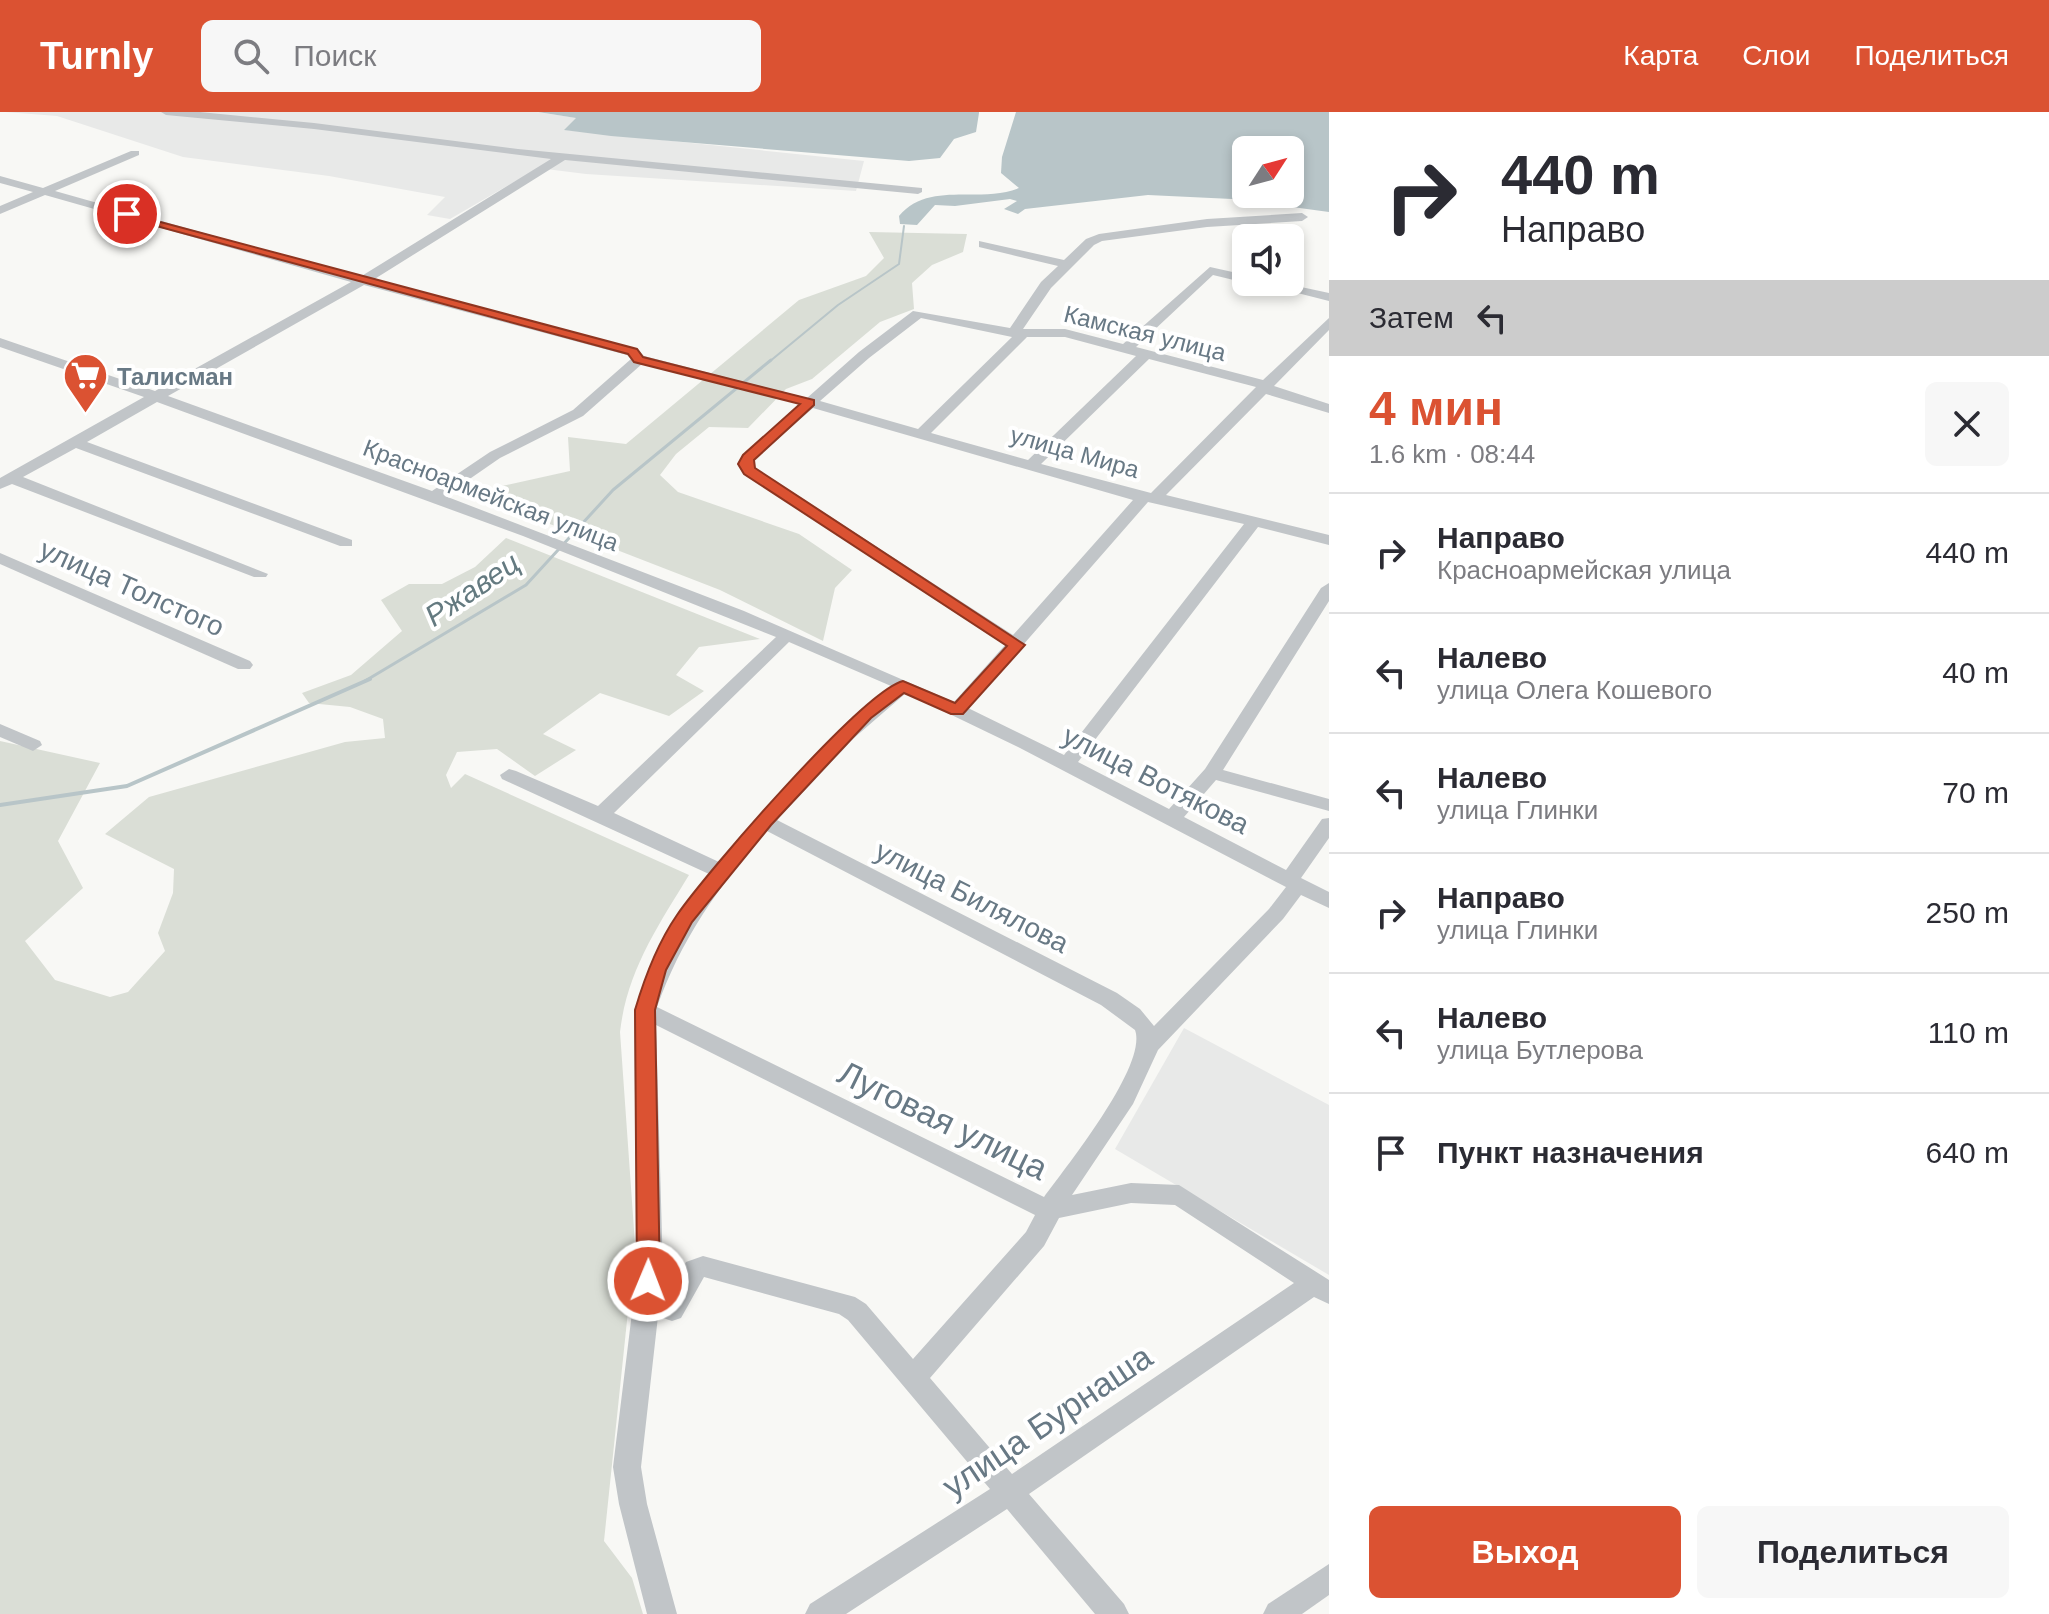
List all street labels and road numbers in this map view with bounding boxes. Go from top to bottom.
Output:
street label: Камская улица [1061,300,1229,366]
street label: улица Мира [1007,421,1143,483]
street label: Красноармейская улица [360,434,623,556]
street label: улица Толстого [35,534,229,642]
street label: улица Вотякова [1058,720,1255,840]
street label: улица Билялова [870,835,1074,959]
street label: Луговая улица [832,1053,1054,1187]
street label: улица Бурнаша [935,1337,1159,1505]

